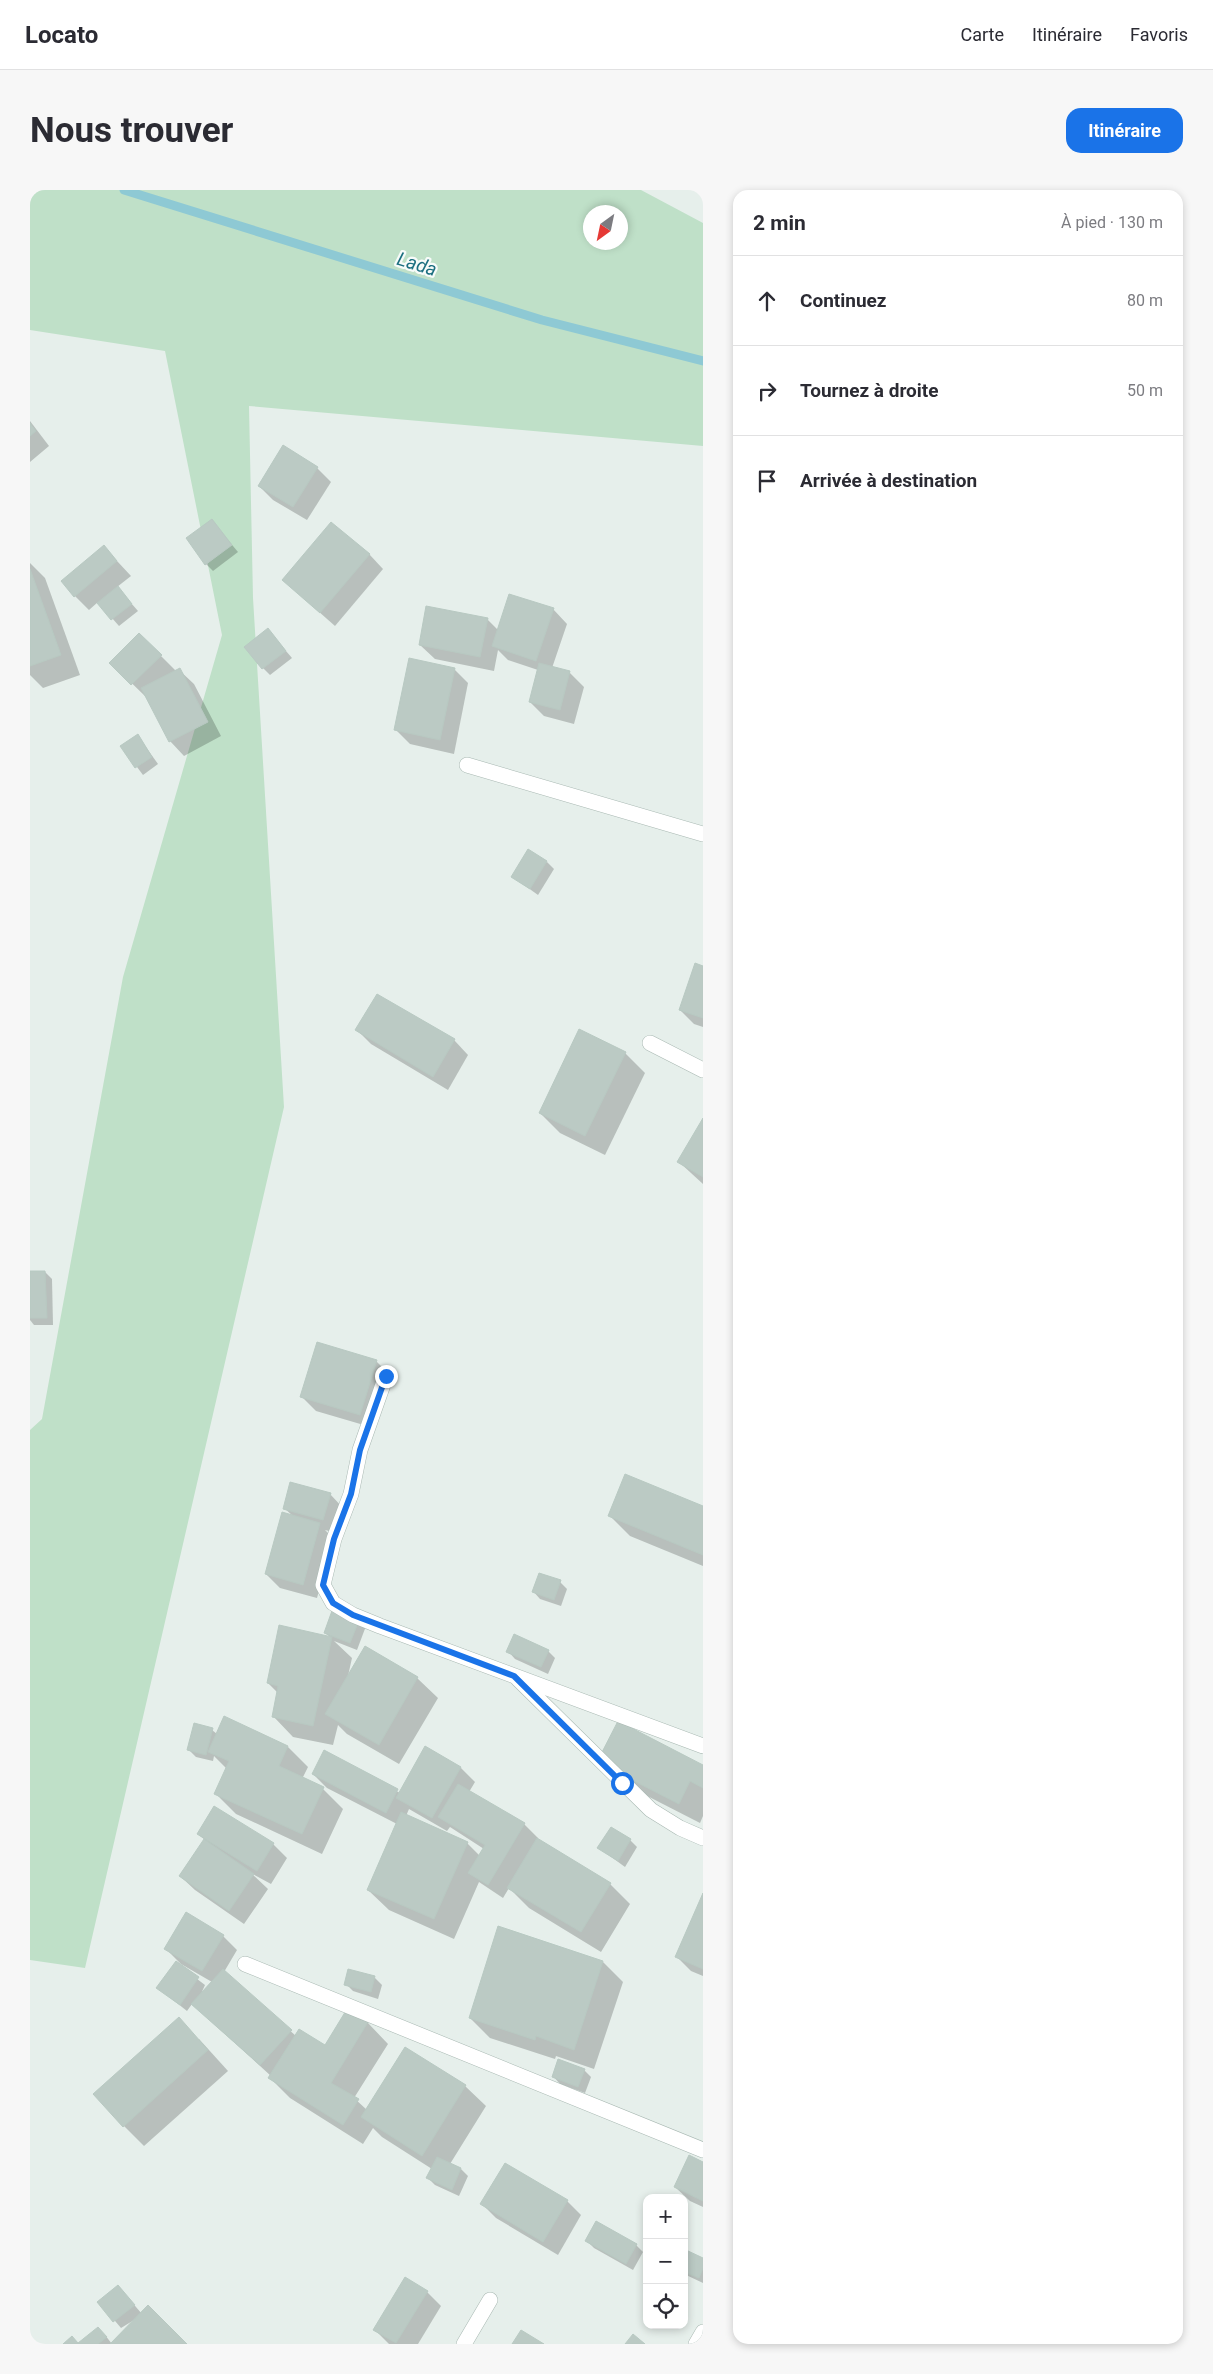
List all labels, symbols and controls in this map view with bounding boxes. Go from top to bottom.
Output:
text: Locato [25,21,98,49]
text: Carte [961,24,1004,45]
text: Itinéraire [1032,24,1102,45]
text: Favoris [1130,24,1188,45]
button: Itinéraire [1066,108,1183,153]
text: Nous trouver [30,110,233,151]
north arrow [583,205,628,250]
text: 2 min [753,211,806,235]
text: À pied · 130 m [1061,213,1163,232]
water label: Lada [394,247,440,281]
icon: ahead [753,287,781,315]
text: Continuez [800,289,886,312]
text: 80 m [1127,291,1163,310]
icon: right [753,377,781,405]
text: Tournez à droite [800,379,939,402]
text: 50 m [1127,381,1163,400]
icon: arrive [753,467,781,495]
text: Arrivée à destination [800,469,977,492]
route end [375,1365,398,1388]
route start [611,1772,634,1795]
map controls [643,2194,688,2329]
button: + [643,2194,688,2239]
button: − [643,2239,688,2284]
button: locate [643,2284,688,2329]

